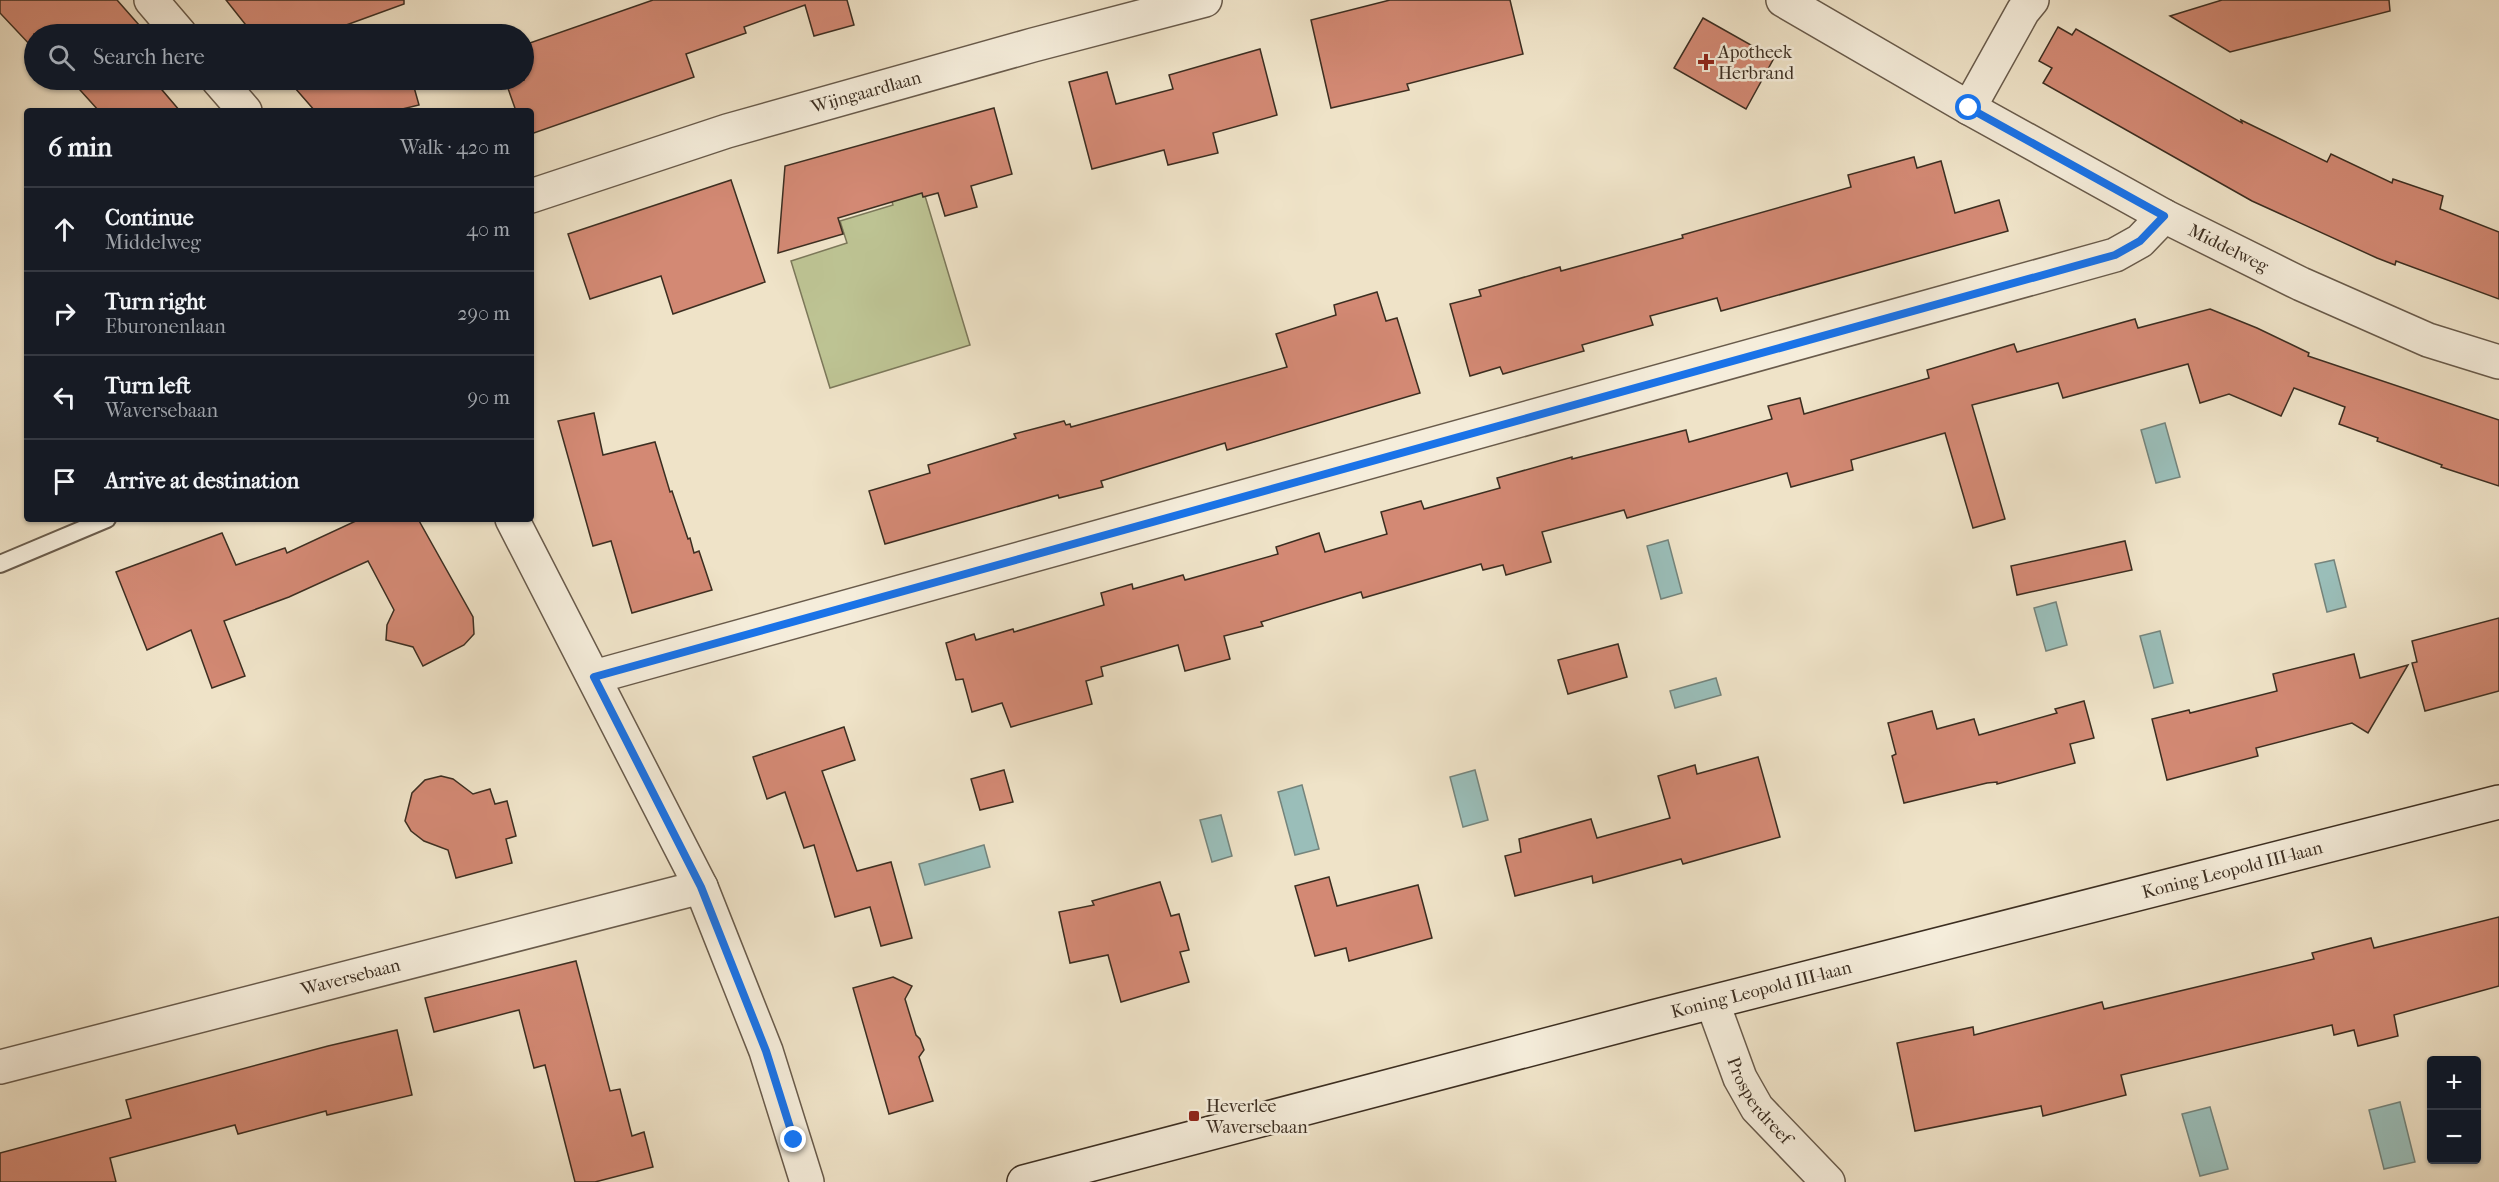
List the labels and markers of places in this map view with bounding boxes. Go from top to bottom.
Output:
place label: Apotheek Herbrand [1717,42,1794,84]
marker: Apotheek Herbrand [1699,55,1713,69]
place label: Heverlee Waversebaan [1205,1096,1308,1138]
marker: Heverlee Waversebaan [1187,1109,1201,1123]

